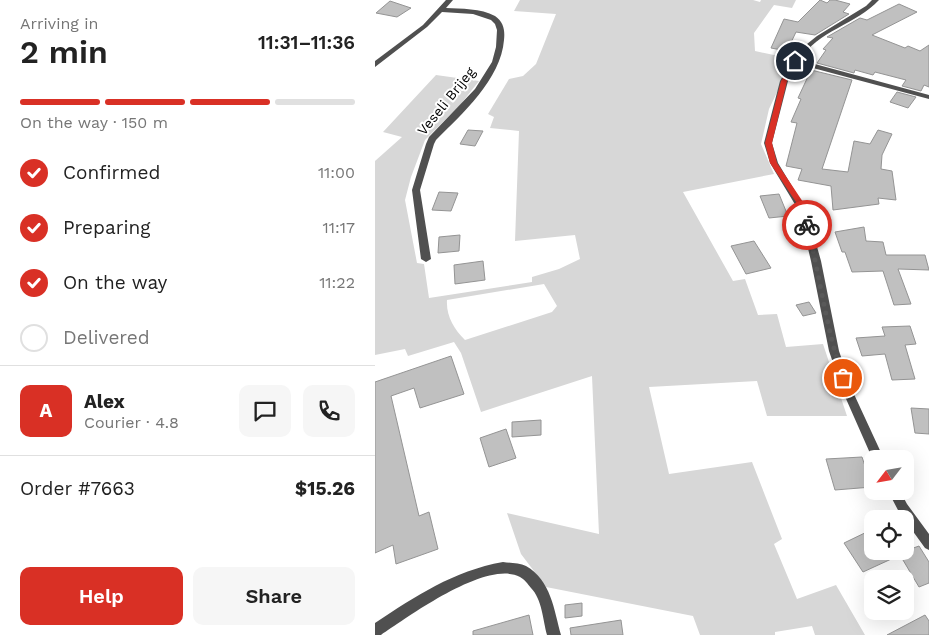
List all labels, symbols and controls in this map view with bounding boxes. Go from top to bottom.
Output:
text: Arriving in [20,14,98,33]
text: 11:31–11:36 [258,31,355,54]
text: 2 min [20,33,108,71]
pin [774,40,816,82]
icon: home [781,47,809,75]
street label: Veseli Brijeg [414,63,479,138]
text: On the way · 150 m [20,113,168,132]
icon: check [20,159,48,187]
text: Confirmed [63,161,160,184]
text: 11:00 [318,163,355,182]
courier [782,200,832,250]
icon: bike [793,211,821,239]
icon: check [20,214,48,242]
text: Preparing [63,216,150,239]
text: 11:17 [323,218,355,237]
icon: check [20,269,48,297]
text: On the way [63,271,167,294]
text: 11:22 [319,273,355,292]
text: Delivered [63,326,150,349]
pin [822,357,864,399]
icon: bag [829,364,857,392]
button: chat [239,385,291,437]
button: phone [303,385,355,437]
text: Alex [84,390,125,413]
text: A [40,399,52,422]
text: Courier · 4.8 [84,413,179,432]
north arrow [864,450,914,500]
map controls [864,450,914,620]
text: Order #7663 [20,477,135,500]
text: $15.26 [295,477,355,500]
button: locate [864,510,914,560]
button: Help [20,567,183,625]
button: Share [193,567,355,625]
button: layers [864,570,914,620]

